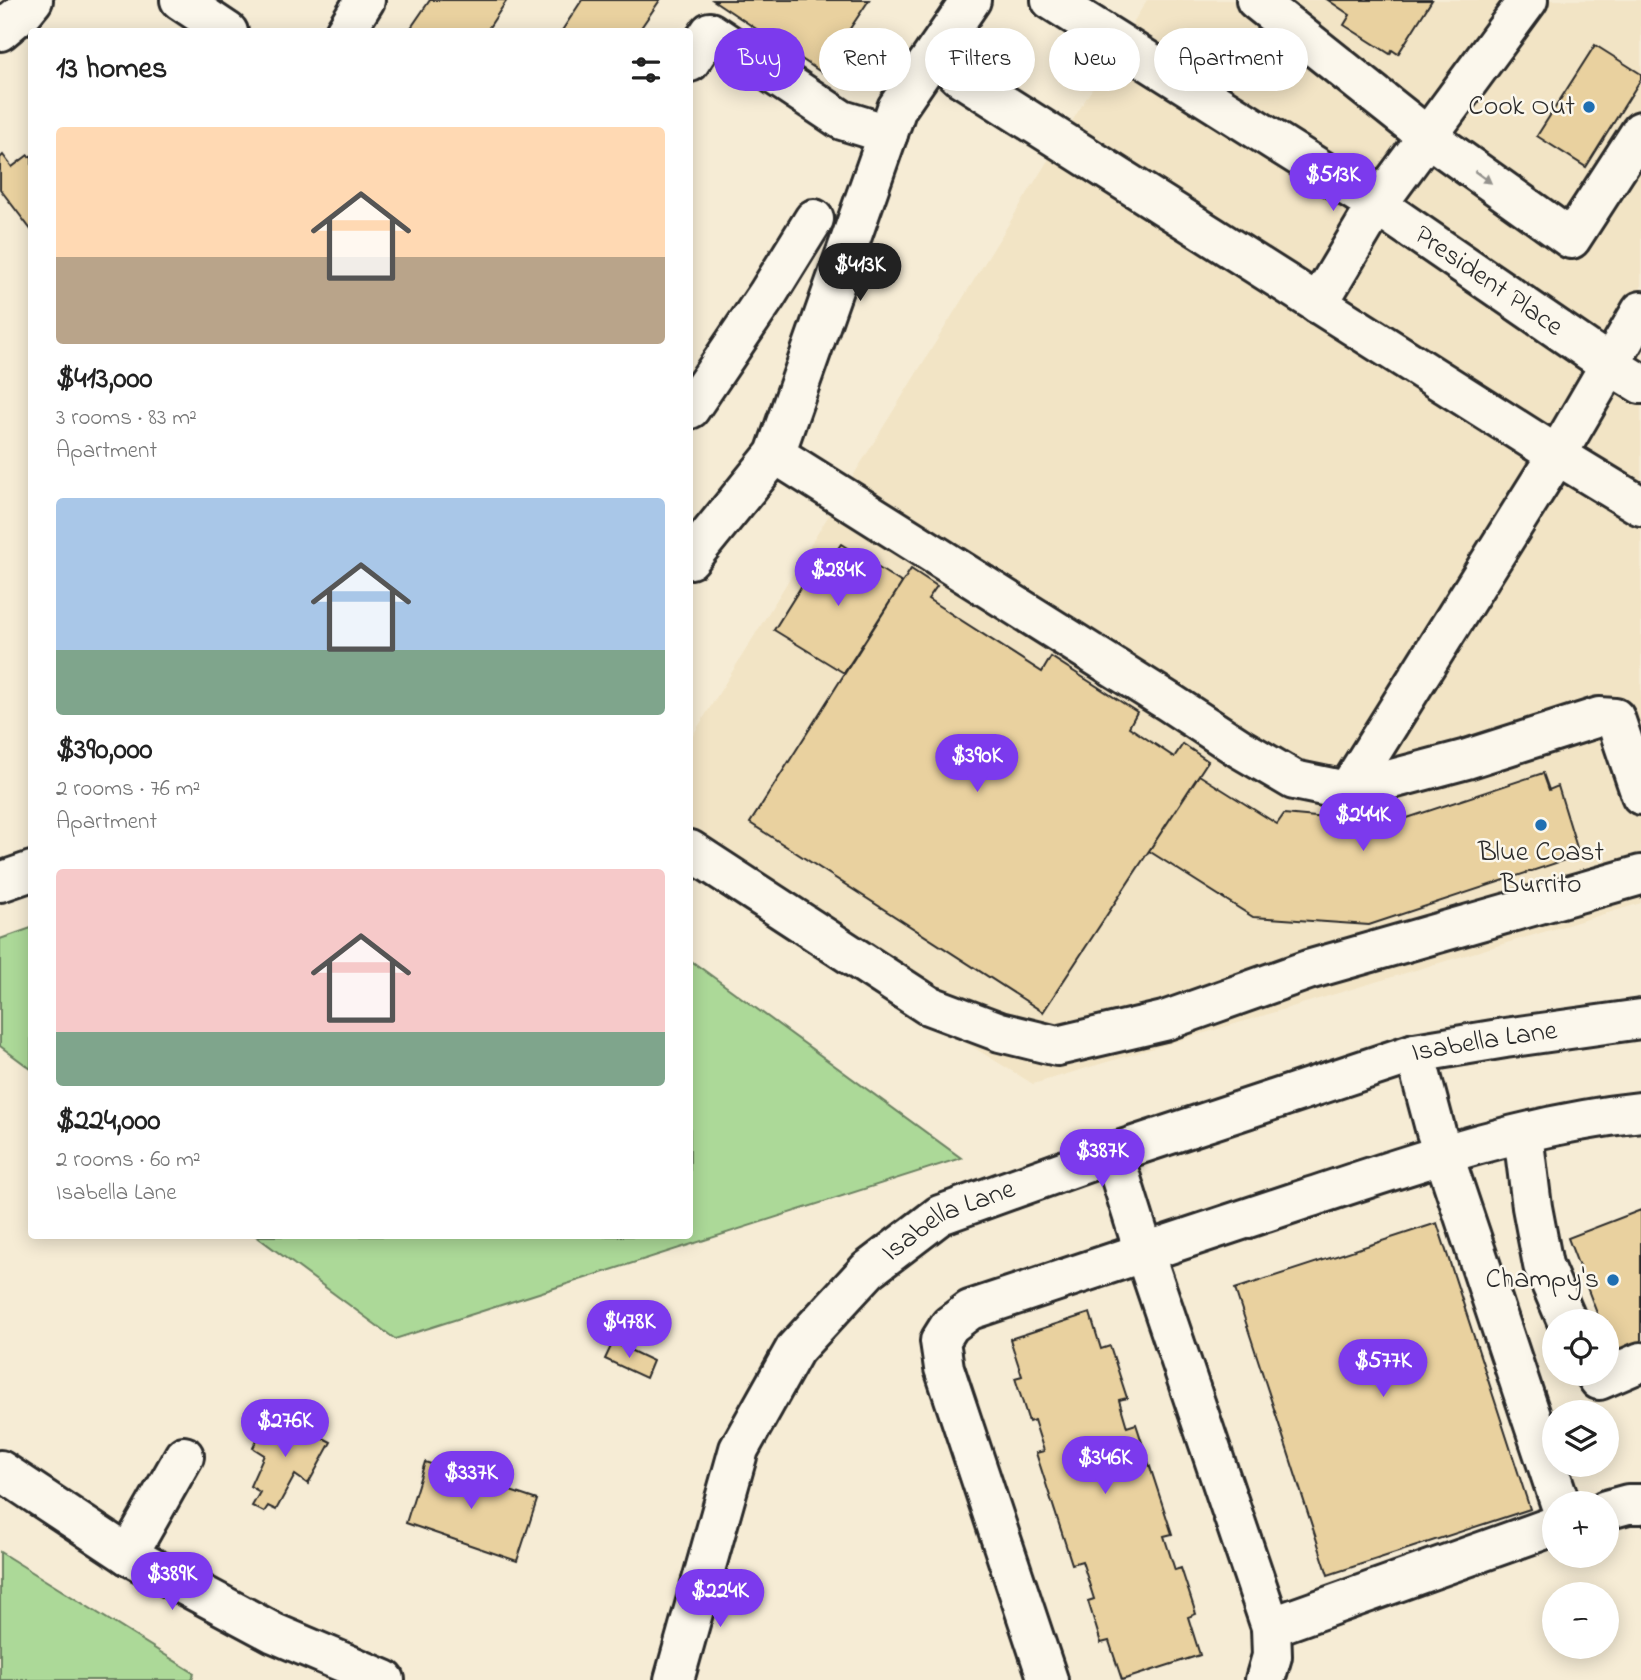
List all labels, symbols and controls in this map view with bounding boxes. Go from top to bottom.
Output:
chip: Buy [714,28,805,91]
chip: Rent [819,28,911,91]
chip: Filters [925,28,1035,91]
chip: New [1049,28,1140,91]
chip: Apartment [1154,28,1308,91]
text: 13 homes [56,48,167,92]
icon: filters [627,51,665,89]
place label: Cook Out [1468,87,1575,128]
marker: Cook Out [1581,99,1597,115]
pin: $513K [1284,154,1382,213]
text: $513K [1305,159,1361,192]
one-way arrow [1474,170,1493,184]
icon: home [298,173,424,299]
street label: President Place [1405,215,1571,347]
pin: $413K [811,244,909,303]
text: $413K [834,249,886,282]
text: $413,000 [56,358,152,402]
text: 3 rooms · 83 m² [56,402,197,435]
text: Apartment [56,435,157,468]
icon: home [298,544,424,670]
pin: $284K [789,548,887,608]
text: $284K [811,554,865,587]
text: $390,000 [56,729,153,773]
pin: $390K [928,734,1026,794]
text: $390K [951,740,1003,773]
text: 2 rooms · 76 m² [56,773,200,806]
pin: $244K [1314,794,1412,853]
text: $244K [1335,799,1391,832]
text: Apartment [56,806,157,839]
marker: Blue Coast Burrito [1533,817,1549,833]
place label: Blue Coast Burrito [1477,833,1604,906]
icon: home [298,915,424,1041]
street label: Isabella Lane [1409,1010,1560,1074]
text: $224,000 [56,1100,160,1144]
pin: $387K [1053,1130,1151,1189]
text: $387K [1076,1135,1128,1168]
text: 2 rooms · 60 m² [56,1144,201,1177]
street label: Isabella Lane [873,1169,1021,1273]
text: Isabella Lane [56,1177,176,1210]
place label: Champy's [1486,1260,1599,1301]
marker: Champy's [1605,1272,1621,1288]
pin: $478K [580,1300,678,1360]
text: $478K [603,1306,655,1339]
map controls [1542,1309,1619,1659]
button: locate [1542,1309,1619,1386]
pin: $577K [1334,1340,1432,1399]
text: $577K [1354,1345,1412,1378]
pin: $276K [236,1400,334,1459]
button: layers [1542,1400,1619,1477]
text: $276K [257,1405,313,1438]
pin: $346K [1056,1436,1154,1496]
text: $346K [1078,1442,1132,1475]
pin: $337K [422,1452,520,1511]
text: $337K [444,1457,498,1490]
button: + [1542,1491,1619,1568]
pin: $389K [123,1552,221,1612]
text: $389K [147,1558,197,1591]
pin: $224K [671,1570,769,1629]
text: $224K [691,1575,749,1608]
button: − [1542,1582,1619,1659]

